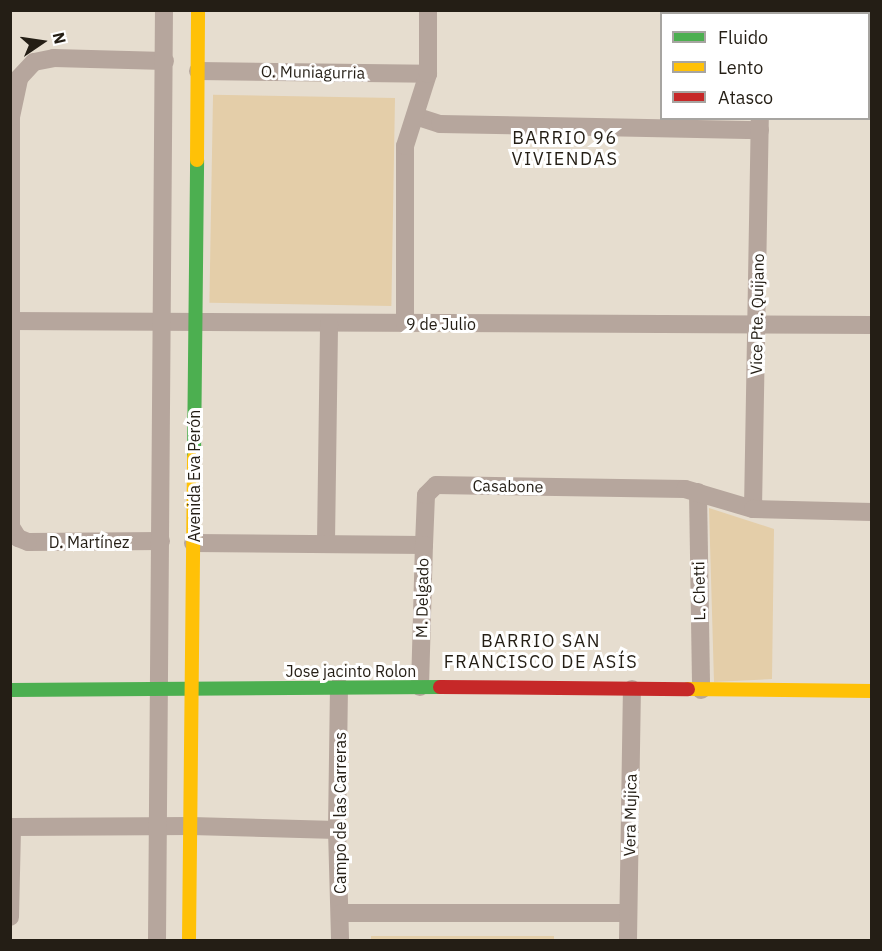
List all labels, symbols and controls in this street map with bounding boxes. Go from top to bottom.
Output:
north arrow [12,12,72,72]
legend [660,12,870,120]
text: Fluido [718,26,768,49]
text: N [48,30,71,46]
text: Lento [718,56,763,79]
street label: O. Muniagurria [261,61,365,83]
text: Atasco [718,86,773,109]
district label: BARRIO 96 VIVIENDAS [512,128,618,170]
street label: Vice Pte. Quijano [746,253,768,375]
street label: 9 de Julio [406,314,476,334]
street label: Avenida Eva Perón [184,410,204,542]
street label: Casabone [472,476,544,496]
street label: D. Martínez [49,532,129,552]
street label: M. Delgado [412,558,432,638]
street label: L. Chetti [689,561,709,621]
district label: BARRIO SAN FRANCISCO DE ASÍS [444,631,638,674]
street label: Jose jacinto Rolon [286,661,416,681]
street label: Campo de las Carreras [330,732,350,894]
street label: Vera Mujica [620,773,640,857]

